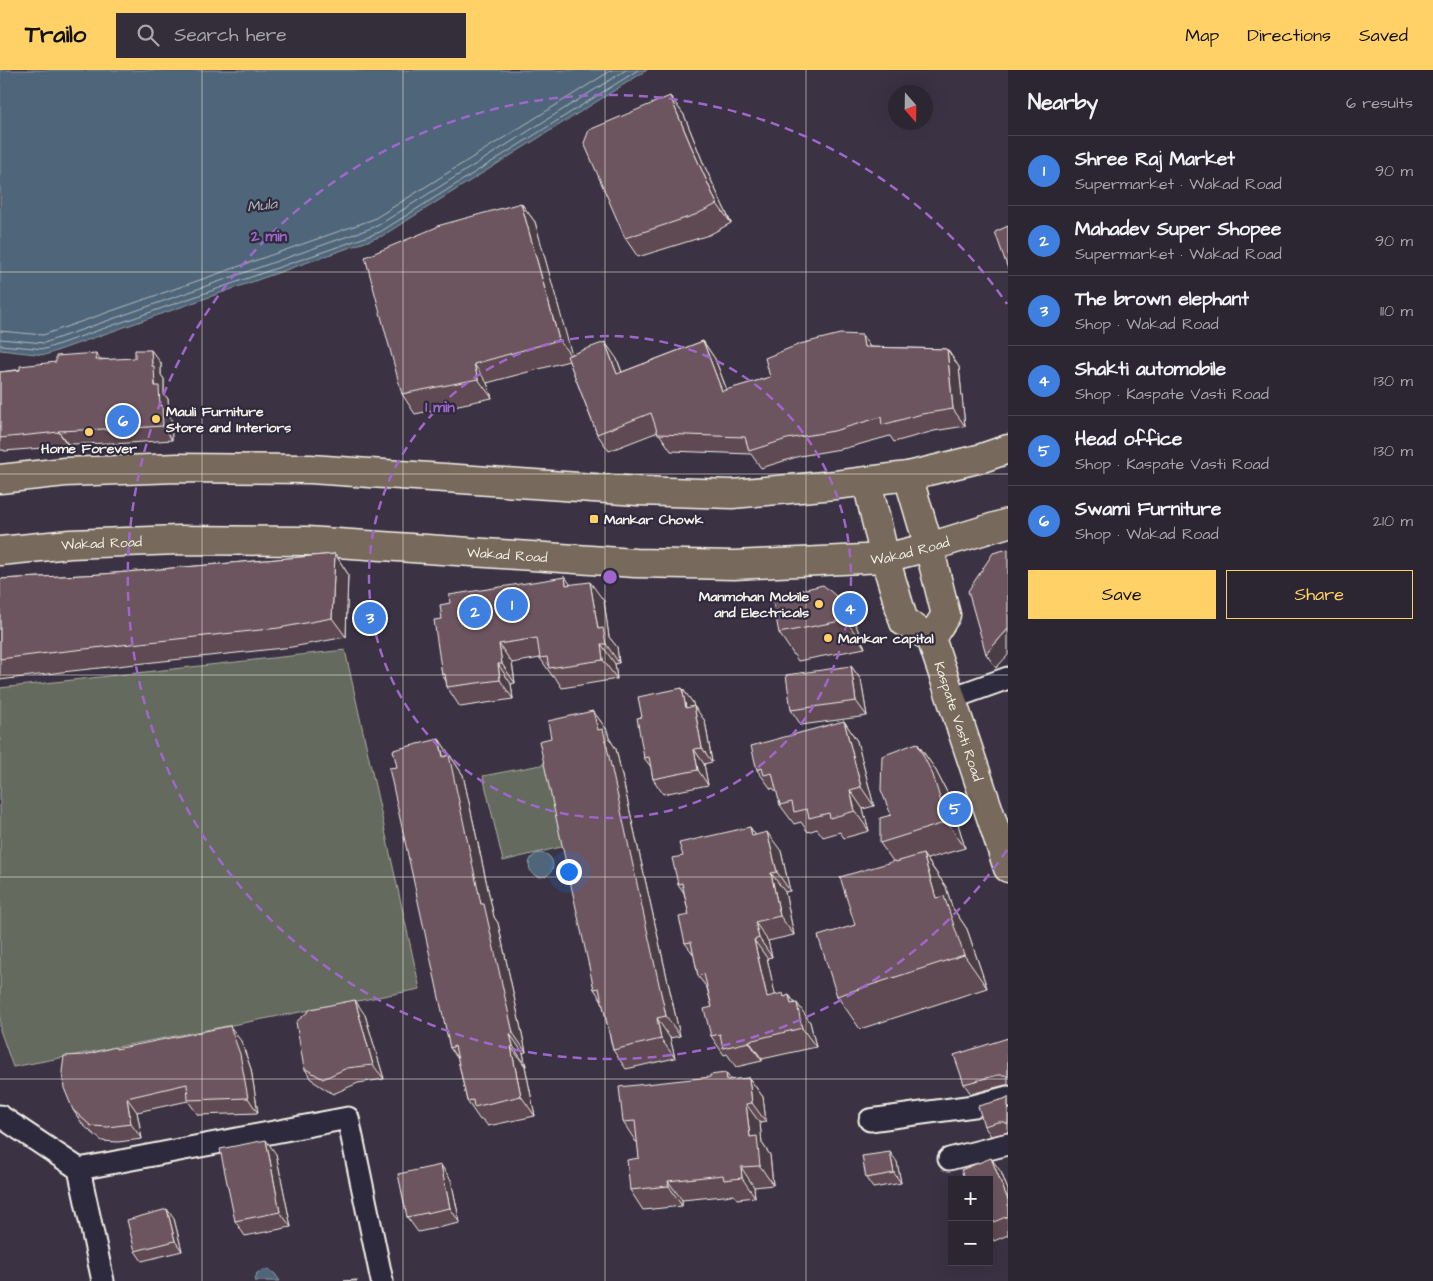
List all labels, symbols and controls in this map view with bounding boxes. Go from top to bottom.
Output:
search box [116,13,466,58]
text: Trailo [25,18,86,52]
icon: search [134,21,162,49]
text: Search here [174,22,286,49]
text: Map [1185,23,1219,48]
text: Directions [1247,23,1331,48]
text: Saved [1359,23,1408,48]
north arrow [888,85,933,130]
text: Nearby [1028,88,1098,117]
text: 6 results [1346,92,1413,114]
text: Shree Raj Market [1075,146,1235,173]
text: 1 [1043,160,1045,182]
text: 90 m [1375,160,1413,182]
text: Supermarket · Wakad Road [1075,173,1282,195]
water label: Mula [246,193,280,218]
text: Mahadev Super Shopee [1075,216,1281,243]
text: 2 min [250,226,288,247]
text: 2 [1039,230,1049,252]
text: 90 m [1375,230,1413,252]
text: Supermarket · Wakad Road [1075,243,1282,265]
text: The brown elephant [1075,286,1249,313]
text: 3 [1040,300,1048,322]
text: 110 m [1380,300,1413,322]
text: Shop · Wakad Road [1075,313,1219,335]
text: Shakti automobile [1075,356,1226,383]
text: 4 [1039,370,1049,392]
text: 130 m [1374,370,1413,392]
text: Shop · Kaspate Vasti Road [1075,383,1269,405]
text: 1 min [425,397,455,418]
pin: 6 [107,402,139,440]
place label: Mauli Furniture Store and Interiors [165,402,291,438]
marker: Mauli Furniture Store and Interiors [150,413,162,425]
marker: Home Forever [83,426,95,438]
text: Head office [1075,426,1182,453]
place label: Home Forever [41,439,137,459]
text: 5 [1038,440,1050,462]
text: 130 m [1374,440,1413,462]
text: Shop · Kaspate Vasti Road [1075,453,1269,475]
text: Swami Furniture [1075,496,1221,523]
place label: Mankar Chowk [604,510,704,530]
text: 6 [1039,510,1049,532]
text: 210 m [1373,510,1413,532]
marker: Mankar Chowk [588,513,600,525]
text: Shop · Wakad Road [1075,523,1219,545]
street label: Wakad Road [60,532,143,556]
street label: Wakad Road [870,532,952,570]
street label: Wakad Road [466,543,548,568]
centre of rings [601,568,619,586]
button: Save [1028,570,1216,619]
button: Share [1226,570,1413,619]
pin: 1 [496,586,528,624]
place label: Manmohan Mobile and Electricals [699,587,809,623]
pin: 4 [834,590,866,628]
pin: 2 [459,593,491,631]
marker: Manmohan Mobile and Electricals [813,598,825,610]
pin: 3 [354,599,386,637]
place label: Mankar capital [838,629,934,649]
marker: Mankar capital [822,632,834,644]
street label: Kaspate Vasti Road [929,659,987,784]
pin: 5 [939,790,971,828]
your location [556,859,582,885]
map controls [948,1176,993,1266]
button: + [948,1176,993,1221]
button: − [948,1221,993,1266]

